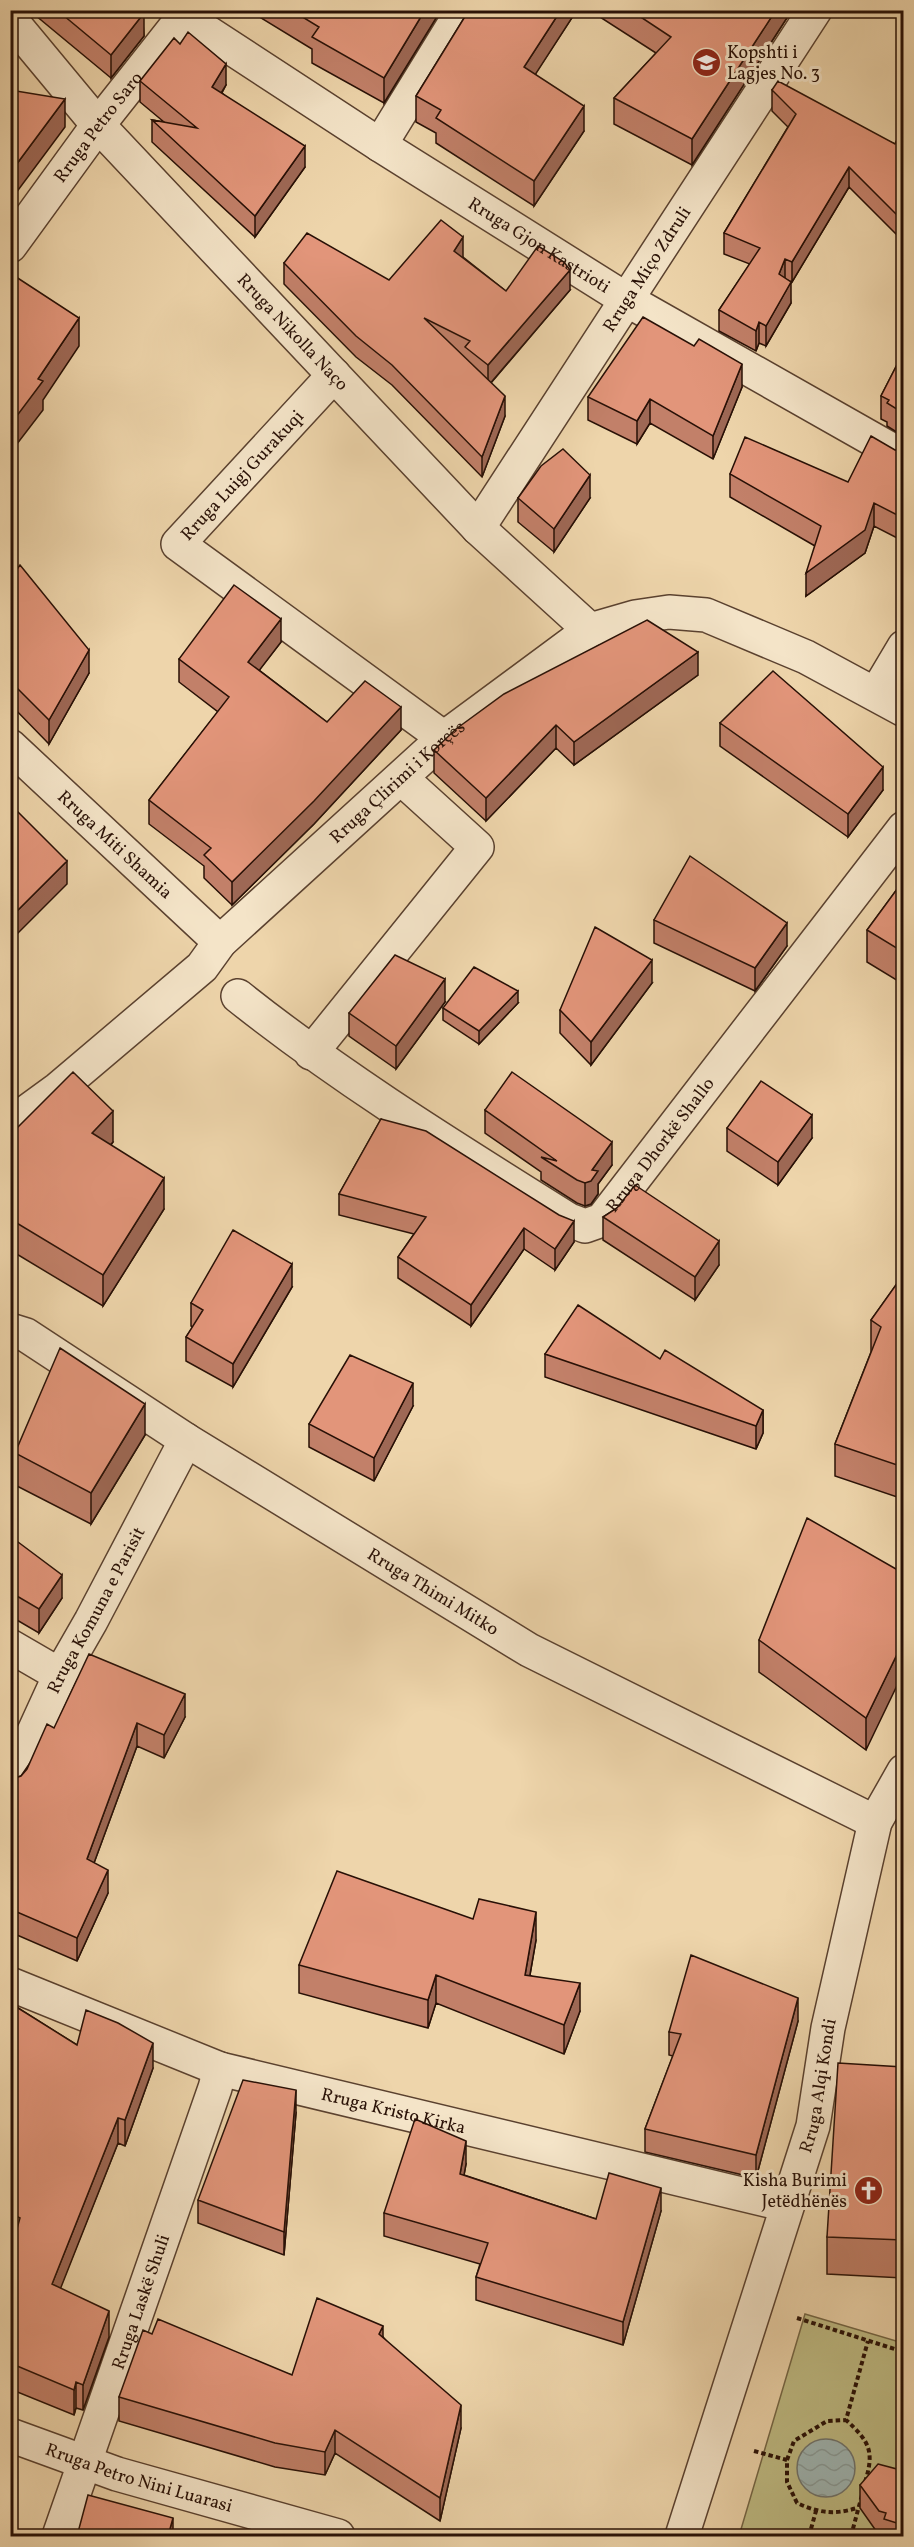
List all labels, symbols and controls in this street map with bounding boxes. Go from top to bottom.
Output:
place label: Kopshti i Lagjes No. 3 [727,41,820,87]
school or university icon: Kopshti i Lagjes No. 3 [690,46,722,78]
street label: Rruga Petro Saro [49,67,149,189]
street label: Rruga Gjon Kastrioti [462,192,614,300]
street label: Rruga Miço Zdruli [598,202,698,337]
street label: Rruga Nikolla Naço [230,269,353,397]
street label: Rruga Luigj Gurakuqi [176,405,310,547]
street label: Rruga Çlirimi i Korçës [325,715,471,850]
street label: Rruga Miti Shamia [51,785,177,905]
street label: Rruga Dhorkë Shallo [601,1073,721,1218]
street label: Rruga Komuna e Parisit [42,1523,152,1698]
street label: Rruga Thimi Mitko [362,1543,503,1643]
street label: Rruga Alqi Kondi [794,2016,844,2156]
street label: Rruga Kristo Kirka [318,2083,468,2142]
place label: Kisha Burimi Jetëdhënës [743,2169,847,2215]
church icon: Kisha Burimi Jetëdhënës [852,2174,884,2206]
street label: Rruga Laskë Shuli [107,2231,177,2373]
street label: Rruga Petro Nini Luarasi [41,2438,235,2520]

